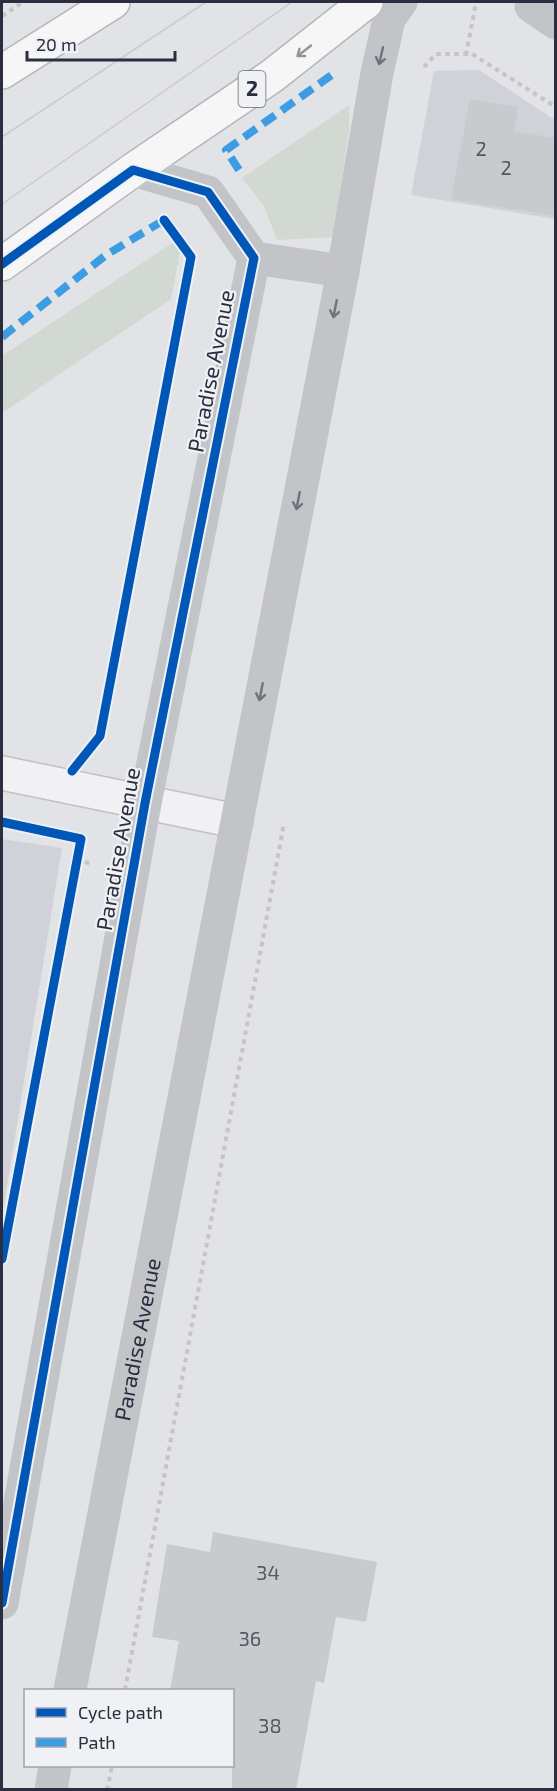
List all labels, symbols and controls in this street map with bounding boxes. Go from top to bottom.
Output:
scale bar [27,24,176,62]
text: 20 m [36,33,77,55]
one-way arrow [296,44,312,57]
one-way arrow [374,46,386,65]
road number: 2 [238,71,266,107]
house number: 2 [475,136,487,160]
house number: 2 [500,155,512,179]
street label: Paradise Avenue [182,287,239,454]
one-way arrow [329,299,340,319]
one-way arrow [292,491,303,510]
one-way arrow [255,682,266,702]
street label: Paradise Avenue [90,765,144,932]
street label: Paradise Avenue [108,1256,165,1423]
house number: 34 [256,1560,280,1584]
house number: 36 [239,1626,261,1650]
legend [24,1689,234,1767]
text: Cycle path [78,1701,163,1723]
house number: 38 [258,1713,282,1737]
text: Path [78,1731,116,1753]

